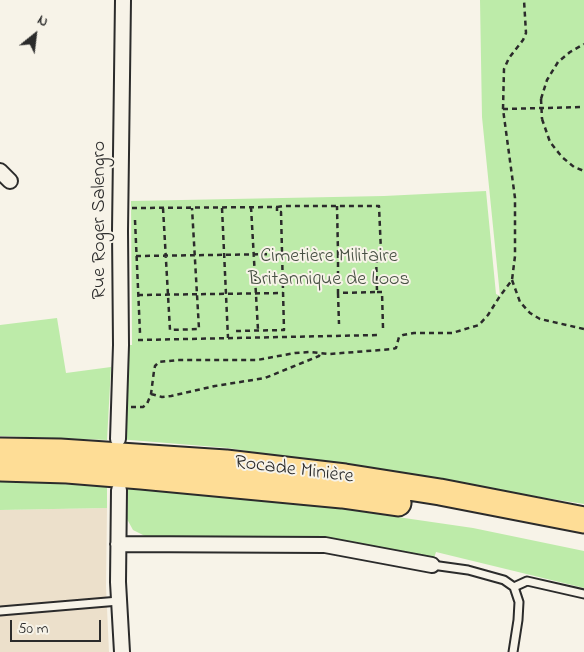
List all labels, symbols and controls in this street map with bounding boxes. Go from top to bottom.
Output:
north arrow [10,10,60,60]
text: N [33,10,52,33]
street label: Rue Roger Salengro [89,141,113,299]
park label: Cimetière Militaire Britannique de Loos [248,246,410,293]
street label: Rocade Minière [233,452,355,490]
scale bar [12,610,104,642]
text: 50 m [18,618,48,640]

